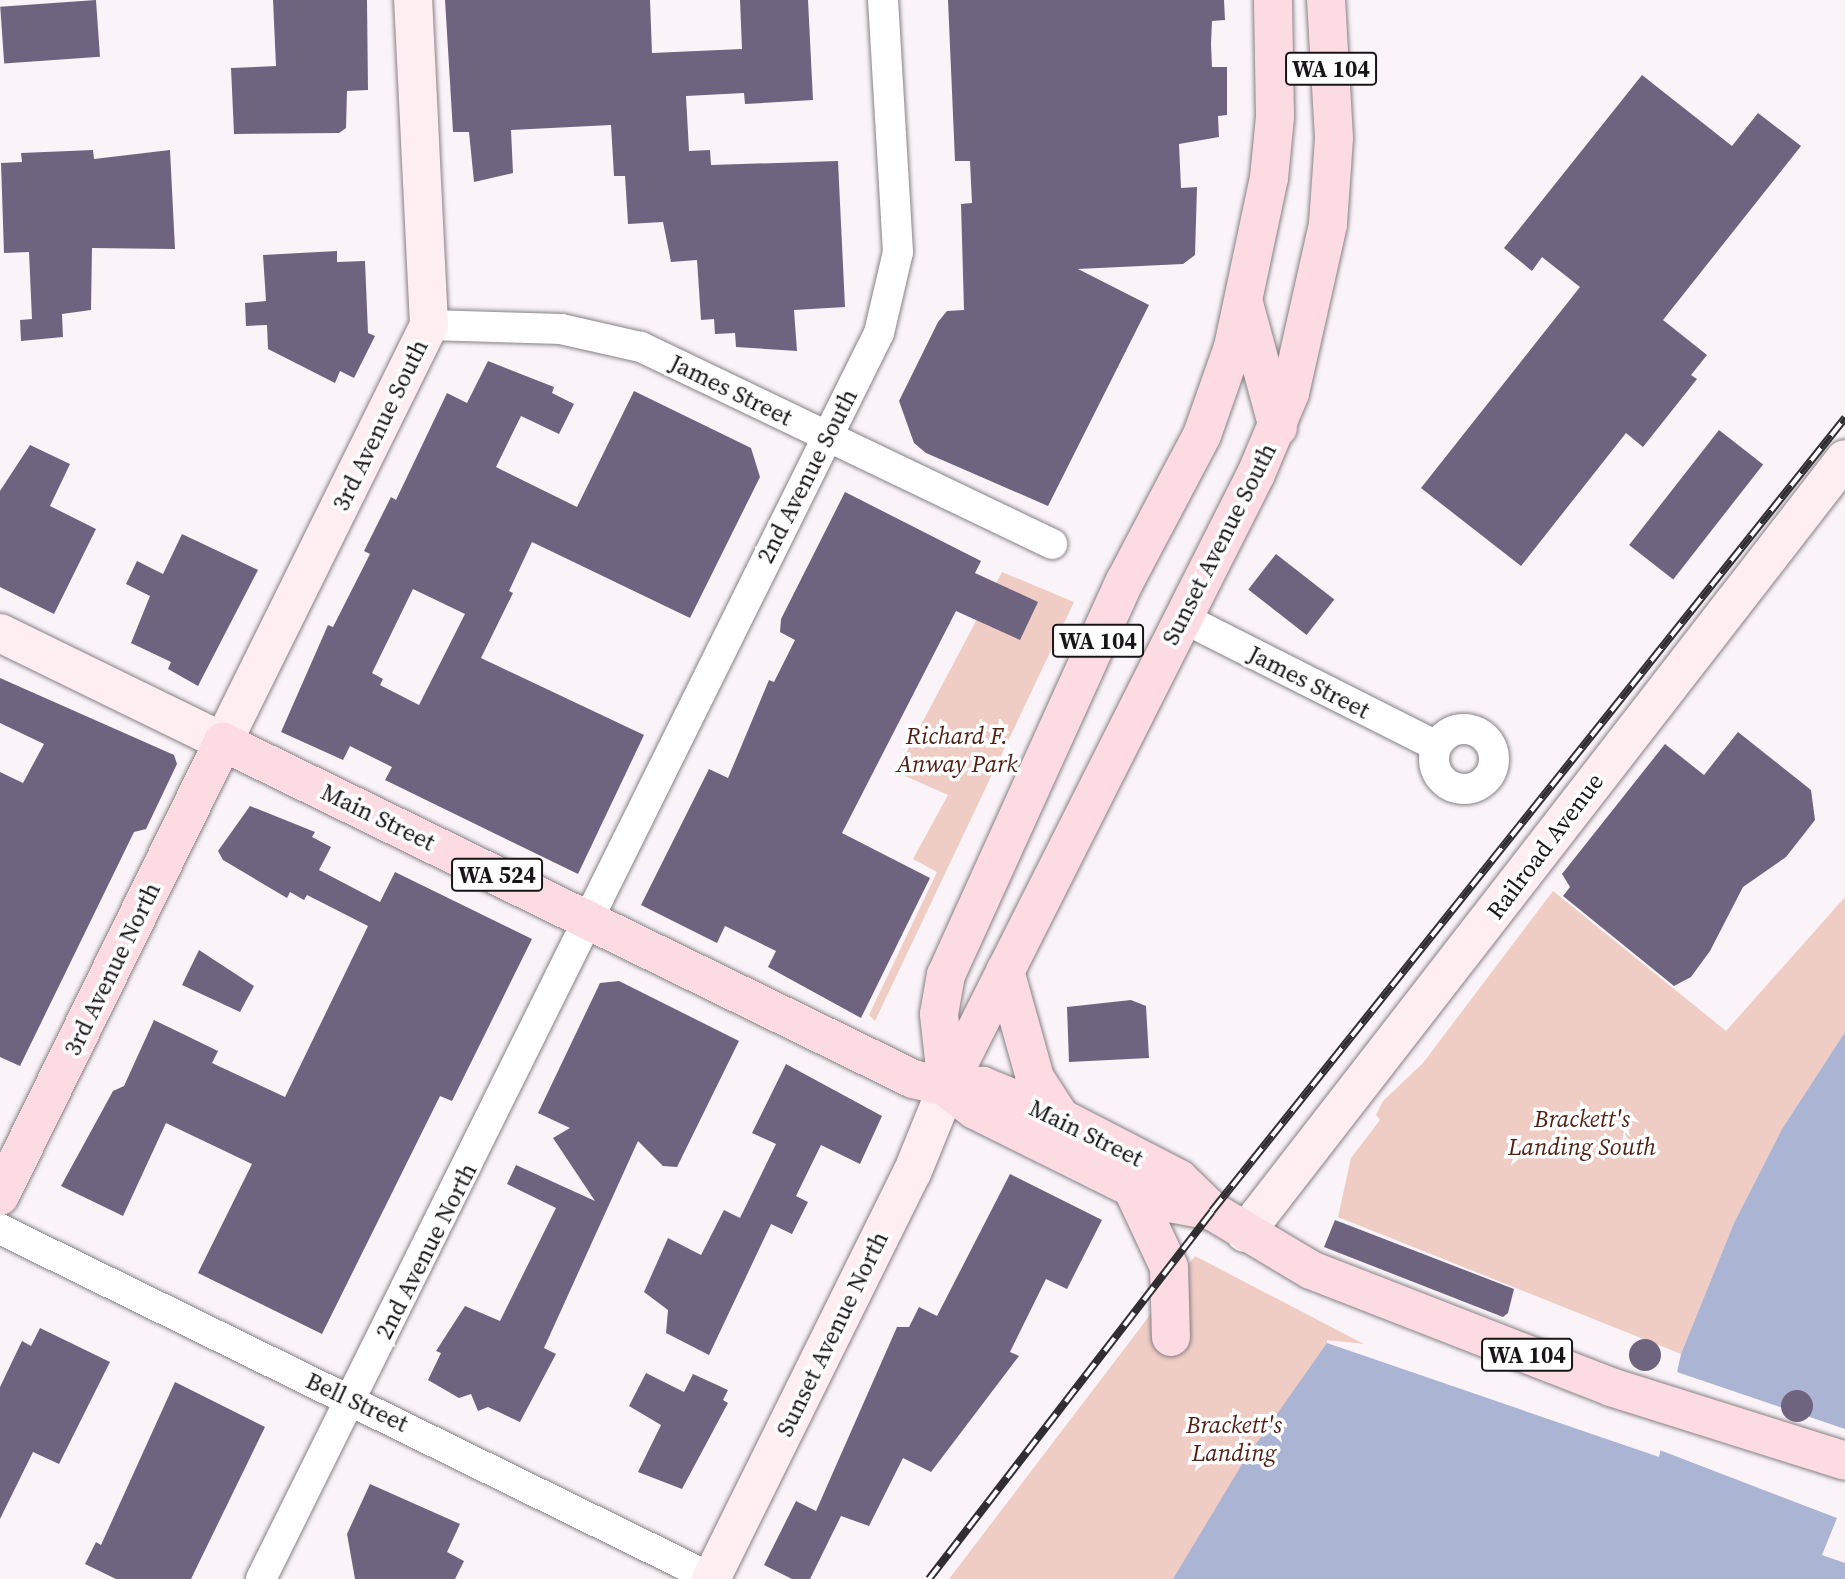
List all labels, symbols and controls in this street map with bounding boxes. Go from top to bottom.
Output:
road number: WA 104 [1284,50,1378,88]
street label: 3rd Avenue South [326,335,434,515]
street label: James Street [665,348,797,432]
street label: 2nd Avenue South [751,384,863,568]
street label: Sunset Avenue South [1156,438,1282,650]
road number: WA 104 [1051,622,1145,660]
street label: James Street [1243,639,1375,725]
park label: Richard F. Anway Park [896,722,1018,778]
street label: Railroad Avenue [1481,767,1609,925]
street label: Main Street [317,777,439,857]
road number: WA 524 [450,856,544,894]
street label: 3rd Avenue North [58,878,166,1060]
street label: Main Street [1025,1093,1147,1173]
park label: Brackett's Landing South [1508,1105,1656,1161]
street label: 2nd Avenue North [369,1158,483,1344]
street label: Sunset Avenue North [770,1227,894,1441]
road number: WA 104 [1480,1336,1574,1374]
street label: Bell Street [302,1366,412,1438]
park label: Brackett's Landing [1186,1411,1282,1467]

